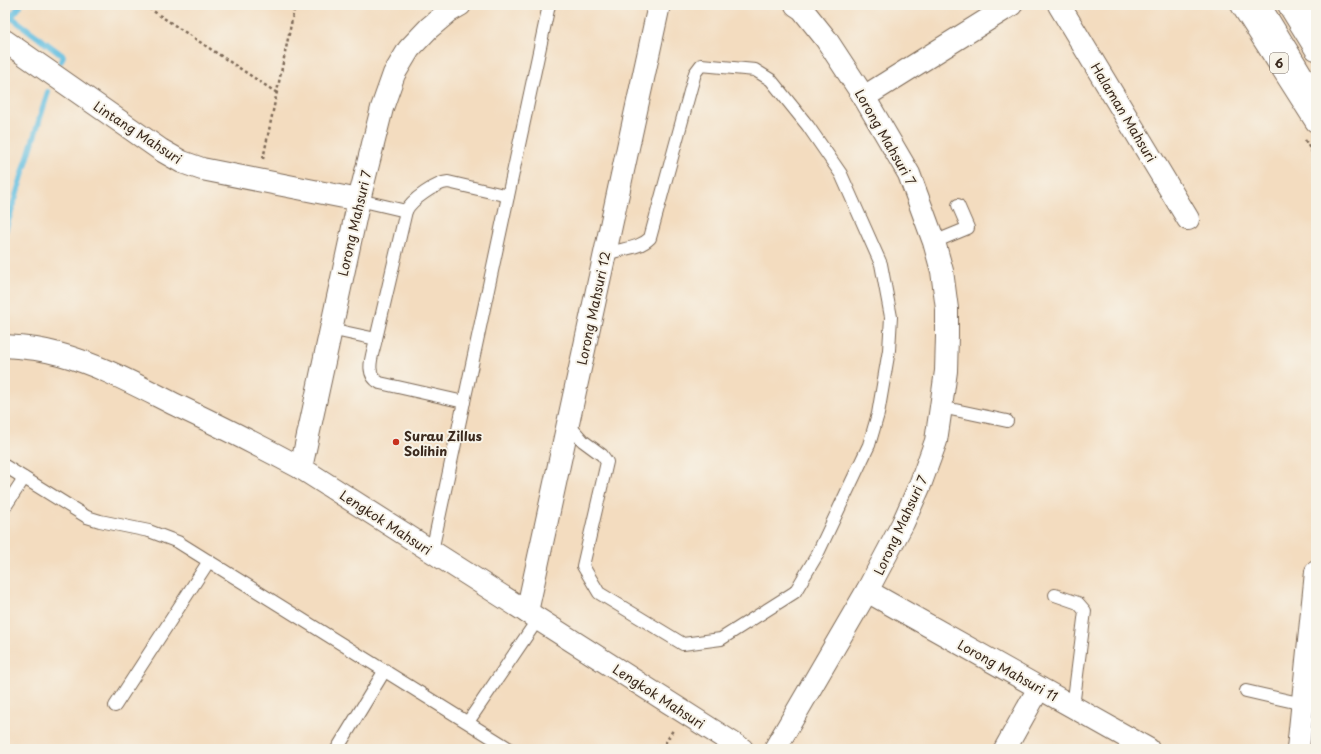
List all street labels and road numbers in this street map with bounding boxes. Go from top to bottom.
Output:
road number: 6 [1270,53,1288,73]
street label: Halaman Mahsuri [1087,59,1161,165]
street label: Lorong Mahsuri 7 [851,85,922,189]
street label: Lintang Mahsuri [90,96,186,168]
street label: Lorong Mahsuri 7 [333,168,376,278]
street label: Lorong Mahsuri 12 [572,249,614,367]
street label: Lorong Mahsuri 7 [869,471,932,578]
street label: Lengkok Mahsuri [336,485,436,559]
street label: Lorong Mahsuri 11 [955,635,1061,705]
street label: Lengkok Mahsuri [609,659,709,733]

